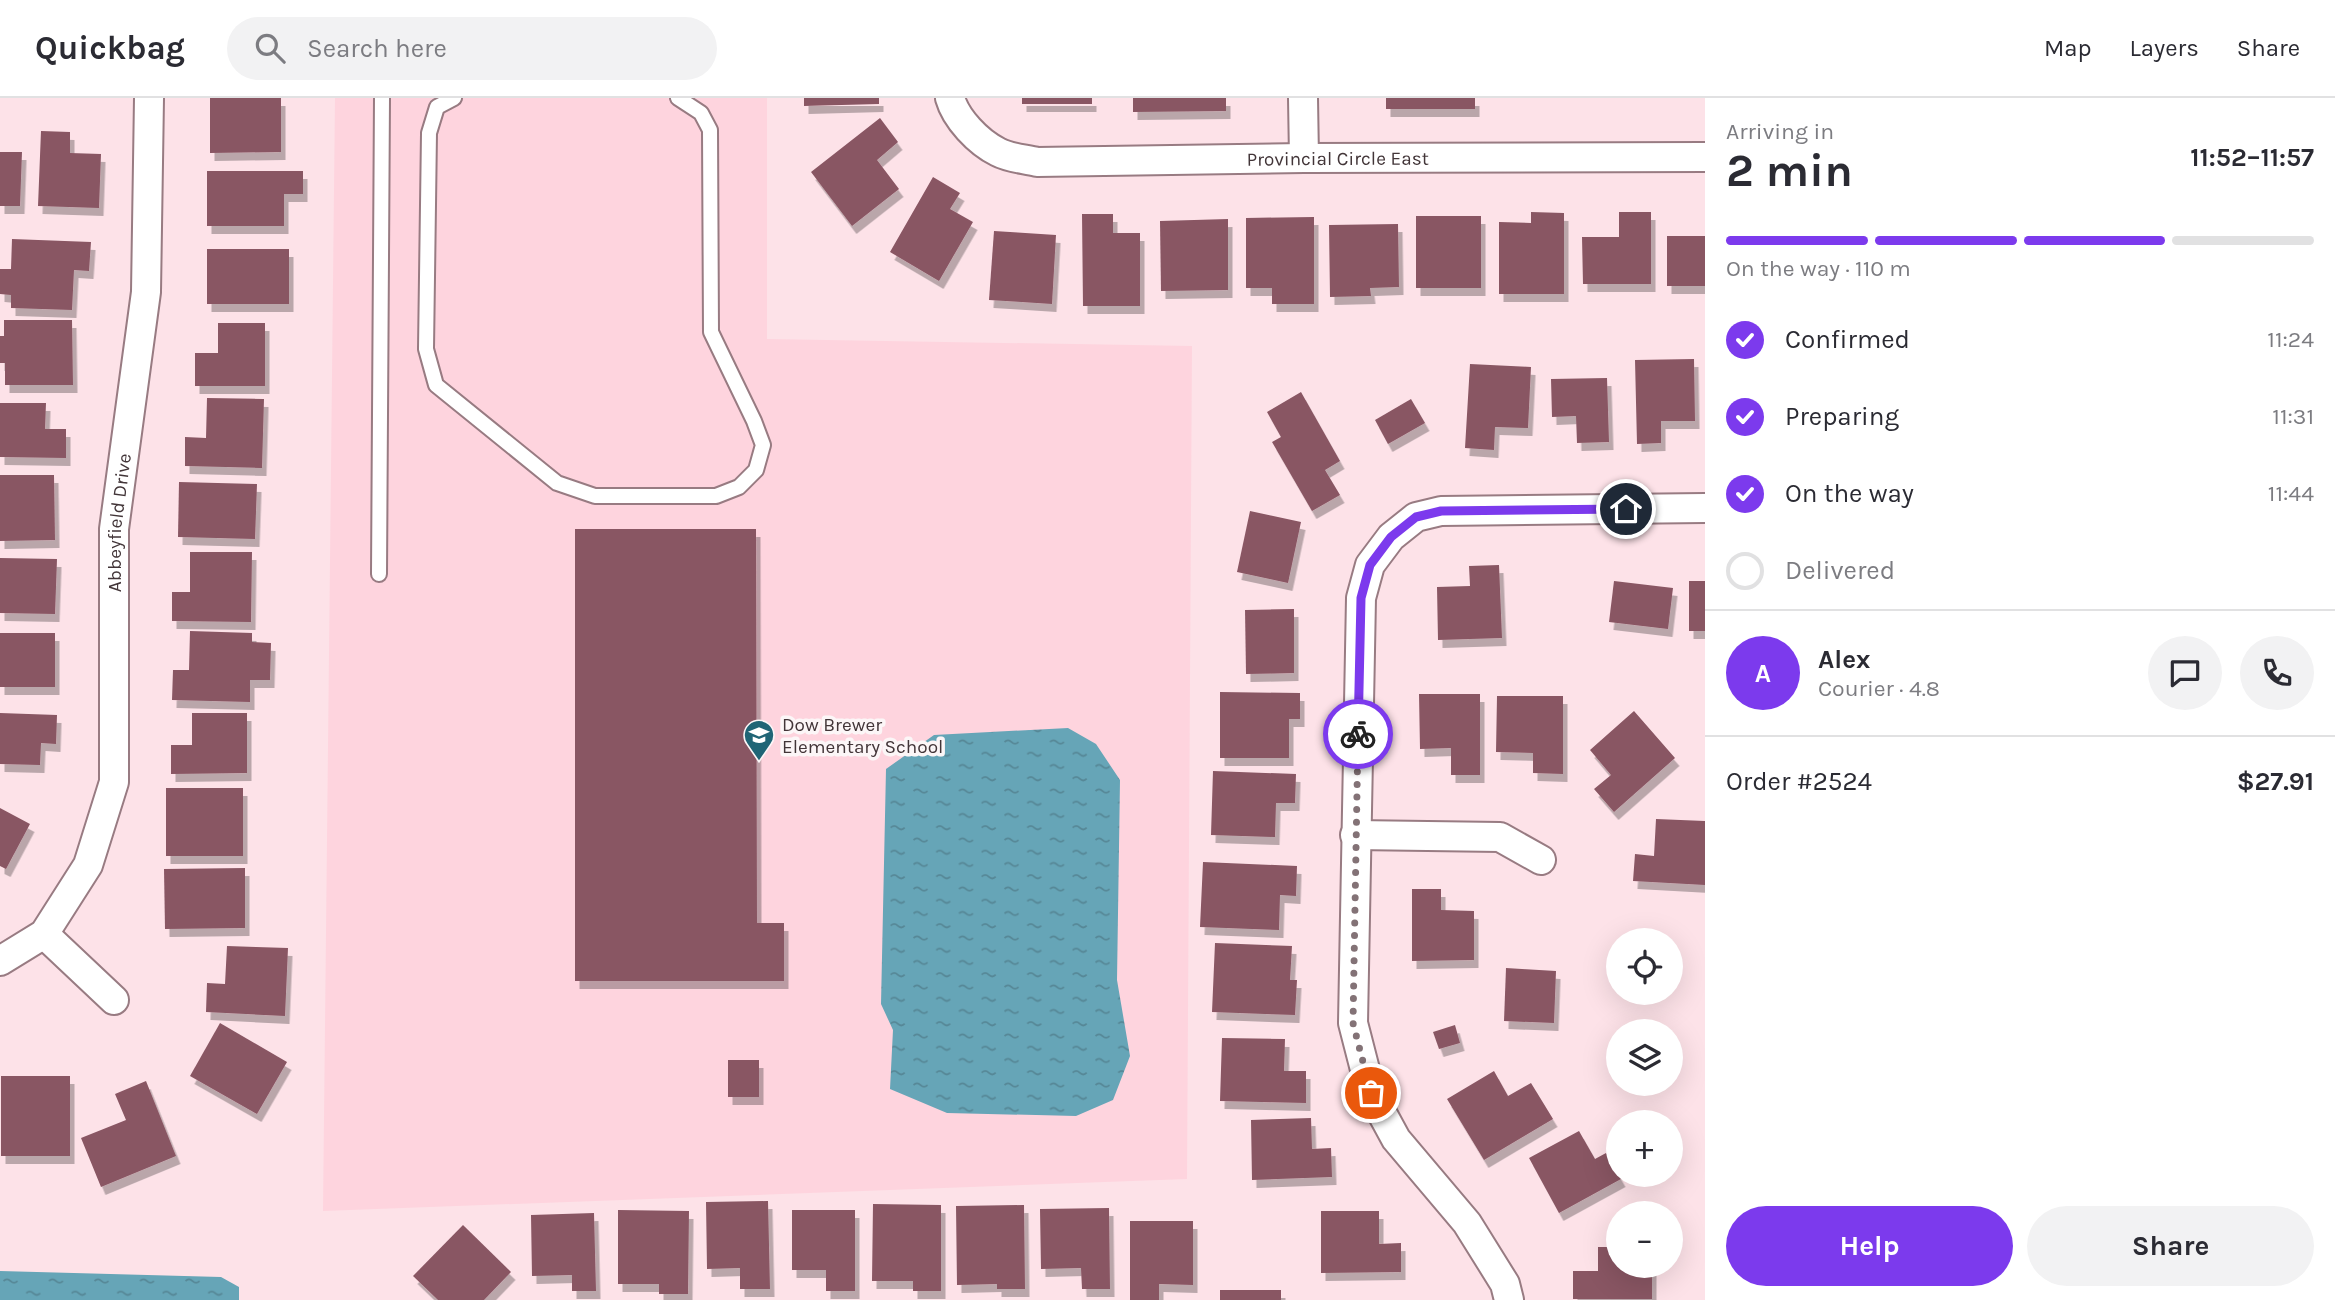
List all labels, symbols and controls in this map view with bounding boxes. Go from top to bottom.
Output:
search box [227,17,717,80]
text: Quickbag [35,29,185,67]
icon: search [251,29,289,67]
text: Search here [307,33,447,64]
text: Map [2044,34,2092,62]
text: Layers [2130,34,2199,62]
text: Share [2237,34,2300,62]
text: Arriving in [1726,118,1834,145]
text: 11:52–11:57 [2190,142,2314,173]
text: 2 min [1726,144,1853,198]
street label: Provincial Circle East [1246,148,1429,171]
text: On the way · 110 m [1726,255,1911,282]
icon: check [1726,321,1764,359]
text: Confirmed [1785,324,1910,355]
text: 11:24 [2267,326,2314,353]
icon: check [1726,398,1764,436]
text: Preparing [1785,401,1899,432]
text: 11:31 [2272,403,2314,430]
street label: Abbeyfield Drive [104,452,136,592]
icon: check [1726,475,1764,513]
text: On the way [1785,478,1914,509]
pin [1596,479,1656,539]
text: 11:44 [2268,480,2314,507]
icon: home [1607,490,1645,528]
text: Delivered [1785,555,1895,586]
button: chat [2148,636,2222,710]
button: phone [2240,636,2314,710]
text: Alex [1818,644,1870,675]
text: A [1755,658,1771,689]
text: Courier · 4.8 [1818,675,1940,702]
courier [1323,699,1393,769]
place label: Dow Brewer Elementary School [782,714,943,758]
icon: bike [1339,715,1377,753]
school or university icon: Dow Brewer Elementary School [742,718,776,762]
text: Order #2524 [1726,766,1872,797]
text: $27.91 [2237,766,2314,797]
map controls [1606,928,1683,1278]
button: locate [1606,928,1683,1005]
button: layers [1606,1019,1683,1096]
pin [1341,1063,1401,1123]
icon: bag [1352,1074,1390,1112]
button: + [1606,1110,1683,1187]
button: − [1606,1201,1683,1278]
button: Help [1726,1206,2013,1286]
button: Share [2027,1206,2314,1286]

